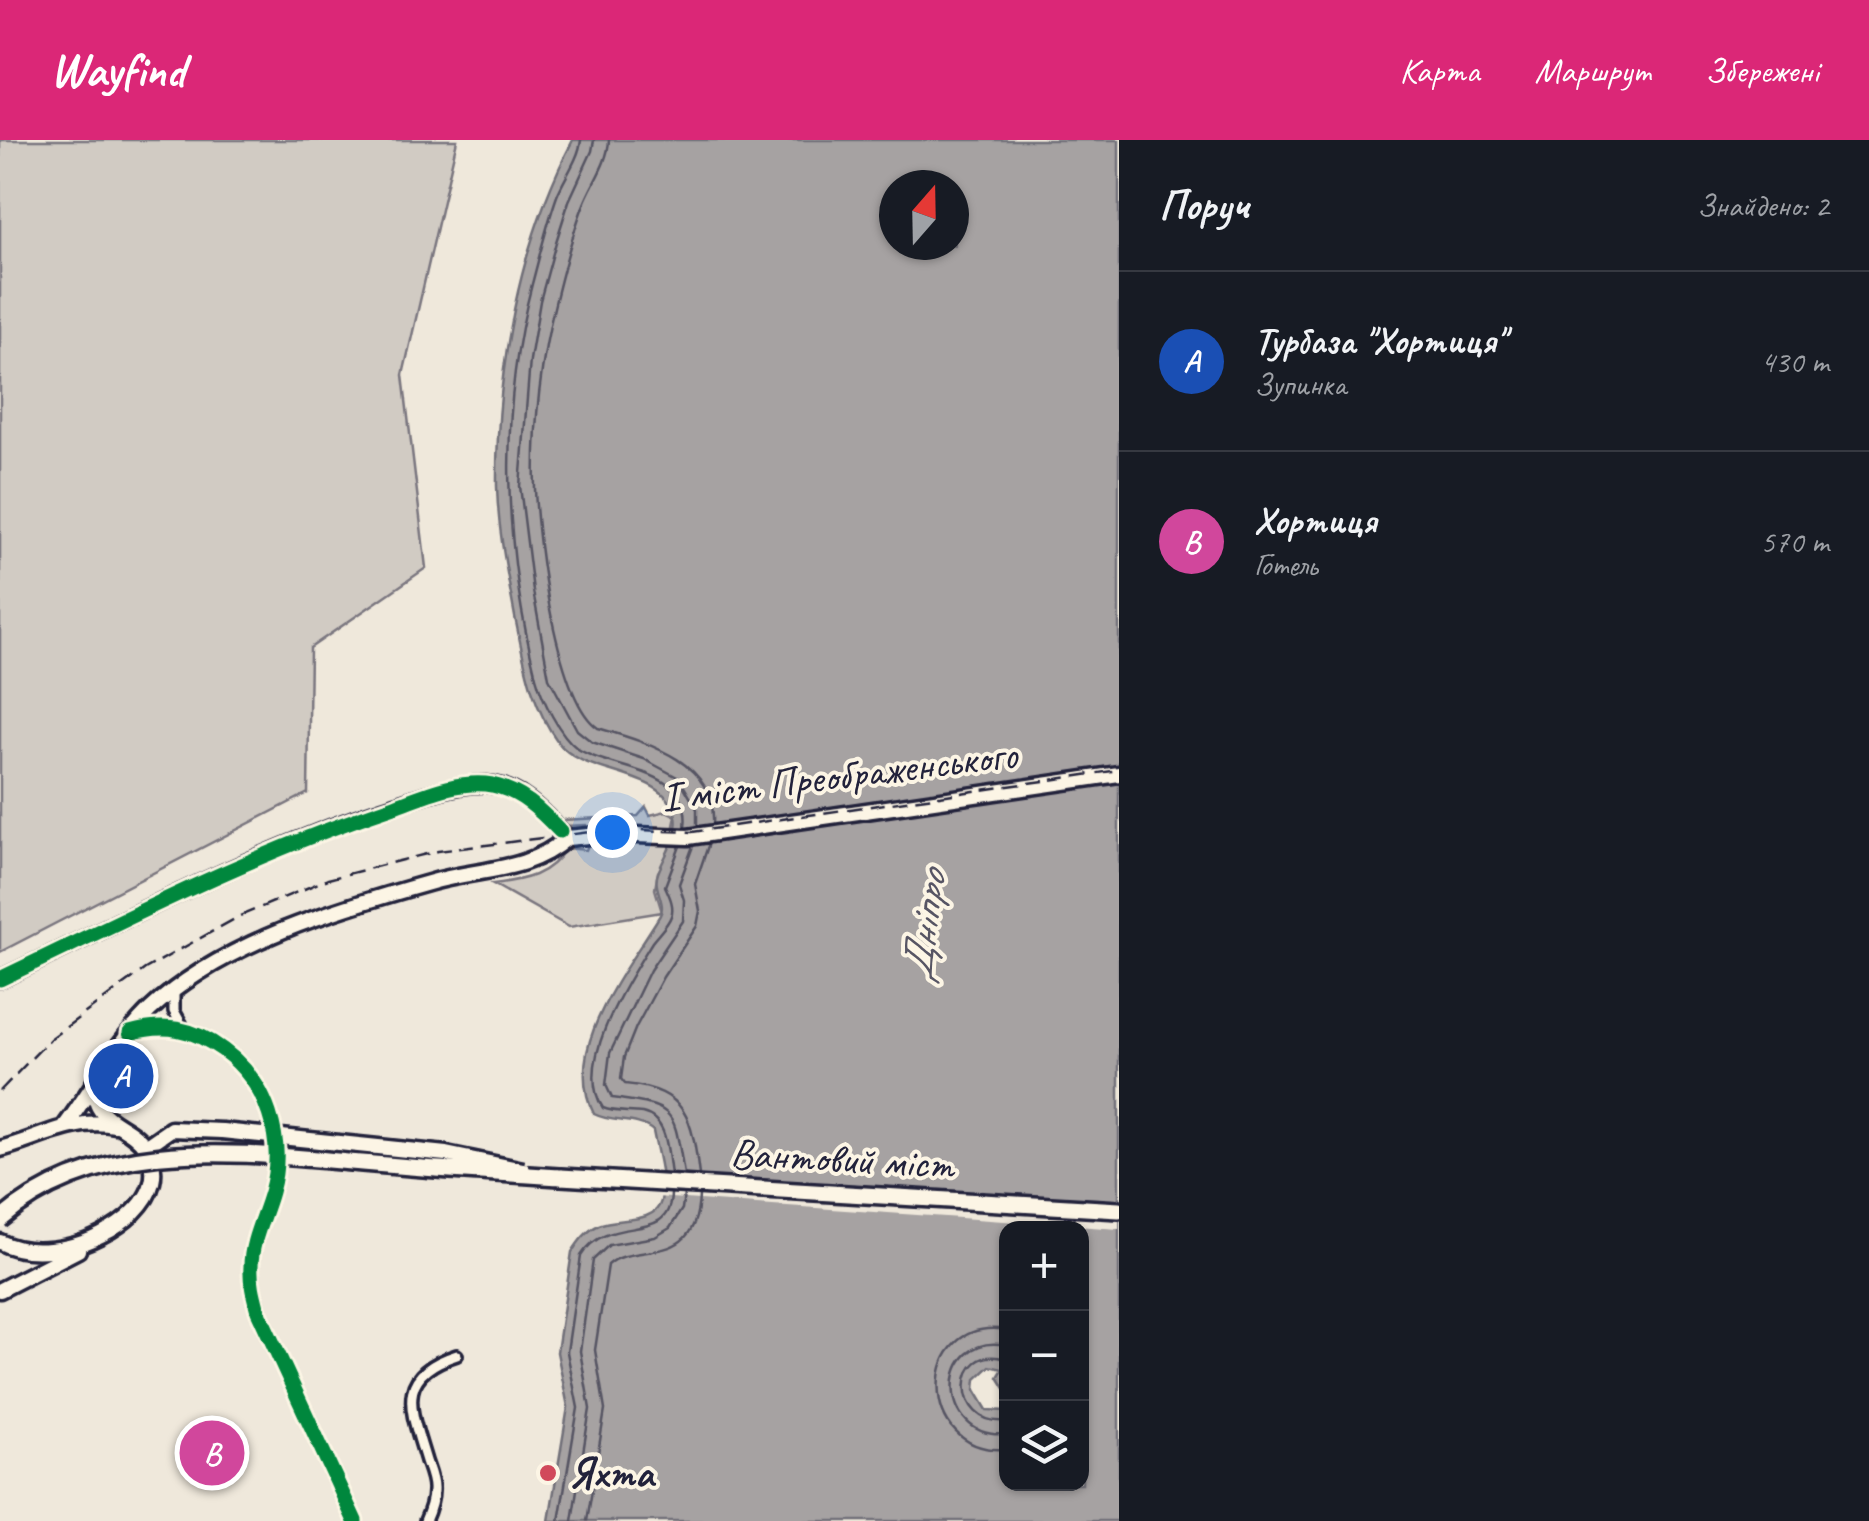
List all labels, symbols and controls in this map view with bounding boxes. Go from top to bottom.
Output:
text: Wayfind [50,40,185,100]
text: Карта [1400,48,1480,93]
text: Маршрут [1535,48,1650,93]
text: Збережені [1705,48,1819,93]
north arrow [879,170,969,260]
text: Поруч [1159,179,1249,232]
text: Знайдено: 2 [1697,185,1829,226]
text: Турбаза "Хортиця" [1254,317,1505,364]
text: A [1183,341,1200,382]
text: 430 m [1760,341,1829,382]
text: Зупинка [1254,364,1346,405]
text: Хортиця [1254,497,1377,544]
text: B [1183,521,1200,562]
text: 570 m [1760,521,1829,562]
text: Готель [1254,544,1317,585]
street label: I міст Преображенського [658,728,1022,824]
your location [587,807,638,858]
water label: Дніпро [888,862,961,985]
pin: A [88,1038,154,1114]
street label: Вантовий міст [729,1127,957,1191]
map controls [999,1221,1089,1491]
button: + [999,1221,1089,1311]
button: − [999,1311,1089,1401]
button: layers [999,1401,1089,1491]
pin: B [180,1416,244,1490]
place label: Яхта [568,1447,657,1500]
marker: Яхта [537,1462,559,1484]

